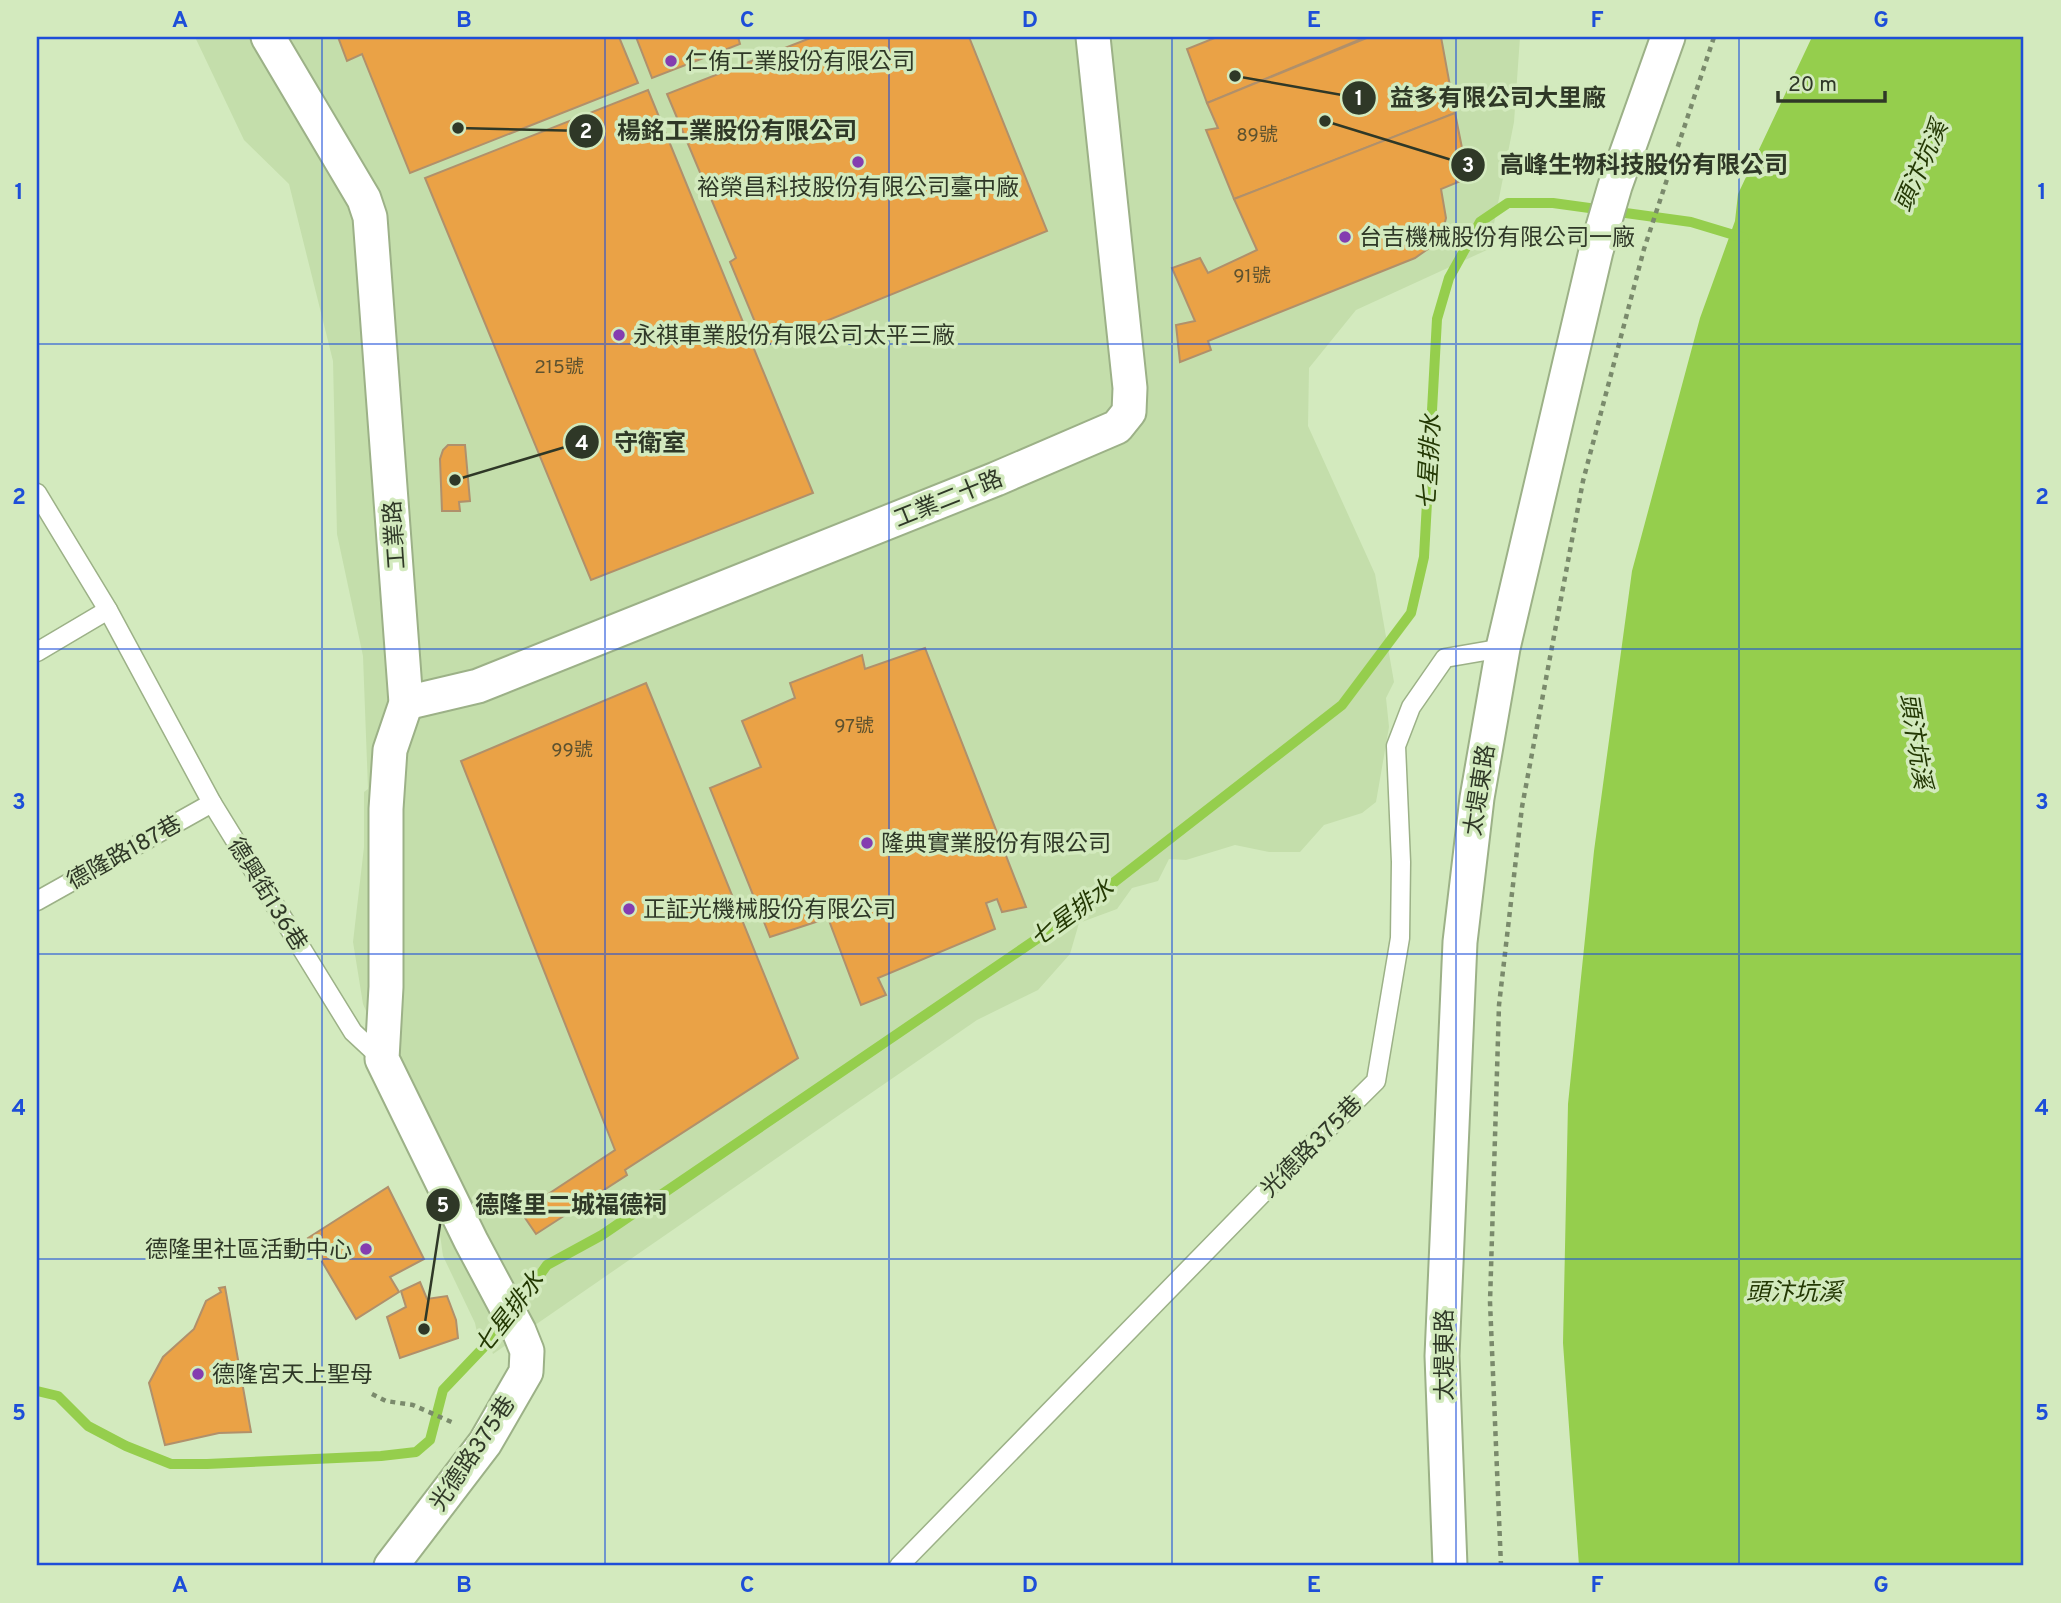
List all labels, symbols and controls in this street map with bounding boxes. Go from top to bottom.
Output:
text: A [172,7,188,36]
text: B [456,7,472,36]
text: C [740,7,754,36]
text: D [1022,7,1038,36]
text: E [1307,7,1321,36]
text: F [1590,7,1604,36]
text: G [1873,7,1889,36]
place label: 仁侑工業股份有限公司 [685,49,915,78]
marker: 仁侑工業股份有限公司 [663,53,679,69]
scale bar [1778,60,1884,104]
text: 20 m [1788,72,1837,99]
callout: 益多有限公司大里廠 [1341,75,1620,120]
text: 益多有限公司大里廠 [1390,85,1606,115]
text: 1 [1355,86,1363,113]
callout: 楊銘工業股份有限公司 [568,108,871,153]
water label: 頭汴坑溪 [1890,114,1957,217]
text: 楊銘工業股份有限公司 [617,118,857,148]
text: 2 [580,119,592,146]
house number: 89號 [1236,124,1278,148]
callout: 高峰生物科技股份有限公司 [1451,143,1802,188]
text: 高峰生物科技股份有限公司 [1500,152,1788,182]
text: 3 [1462,153,1474,180]
marker: 裕榮昌科技股份有限公司臺中廠 [850,154,866,170]
place label: 裕榮昌科技股份有限公司臺中廠 [697,175,1019,204]
text: 1 [14,179,24,208]
text: 1 [2037,179,2047,208]
place label: 台吉機械股份有限公司一廠 [1359,225,1635,254]
marker: 台吉機械股份有限公司一廠 [1337,229,1353,245]
house number: 91號 [1233,265,1271,289]
place label: 永祺車業股份有限公司太平三廠 [633,323,955,352]
marker: 永祺車業股份有限公司太平三廠 [611,327,627,343]
house number: 215號 [534,356,584,380]
water label: 七星排水 [1414,412,1449,511]
callout: 守衛室 [565,420,700,465]
text: 守衛室 [614,430,686,460]
text: 4 [575,431,589,458]
street label: 工業二十路 [890,465,1008,535]
text: 2 [12,484,26,513]
text: 2 [2035,484,2049,513]
street label: 工業路 [380,499,413,570]
water label: 頭汴坑溪 [1892,692,1937,794]
house number: 97號 [834,715,874,739]
house number: 99號 [551,739,593,763]
street label: 太堤東路 [1460,743,1503,838]
text: 3 [12,789,26,818]
text: 3 [2035,789,2049,818]
street label: 德隆路187巷 [63,811,188,898]
place label: 隆典實業股份有限公司 [881,831,1111,860]
street label: 德興街136巷 [220,833,312,957]
marker: 隆典實業股份有限公司 [859,835,875,851]
water label: 七星排水 [1026,874,1122,955]
place label: 正証光機械股份有限公司 [643,897,896,926]
marker: 正証光機械股份有限公司 [621,901,637,917]
street label: 光德路375巷 [1256,1091,1370,1205]
text: 4 [12,1095,26,1124]
text: 4 [2035,1095,2049,1124]
callout: 德隆里二城福德祠 [426,1183,681,1228]
text: 德隆里二城福德祠 [475,1192,667,1222]
text: 5 [437,1193,449,1220]
place label: 德隆里社區活動中心 [145,1237,352,1266]
marker: 德隆里社區活動中心 [358,1241,374,1257]
water label: 七星排水 [469,1266,553,1361]
water label: 頭汴坑溪 [1746,1279,1845,1309]
street label: 太堤東路 [1432,1309,1461,1401]
place label: 德隆宮天上聖母 [212,1362,373,1391]
marker: 德隆宮天上聖母 [190,1366,206,1382]
street label: 光德路375巷 [425,1392,523,1517]
text: 5 [12,1400,26,1429]
text: 5 [2035,1400,2049,1429]
text: A [172,1572,188,1601]
text: B [456,1572,472,1601]
text: C [740,1572,754,1601]
text: D [1022,1572,1038,1601]
text: E [1307,1572,1321,1601]
text: F [1590,1572,1604,1601]
text: G [1873,1572,1889,1601]

